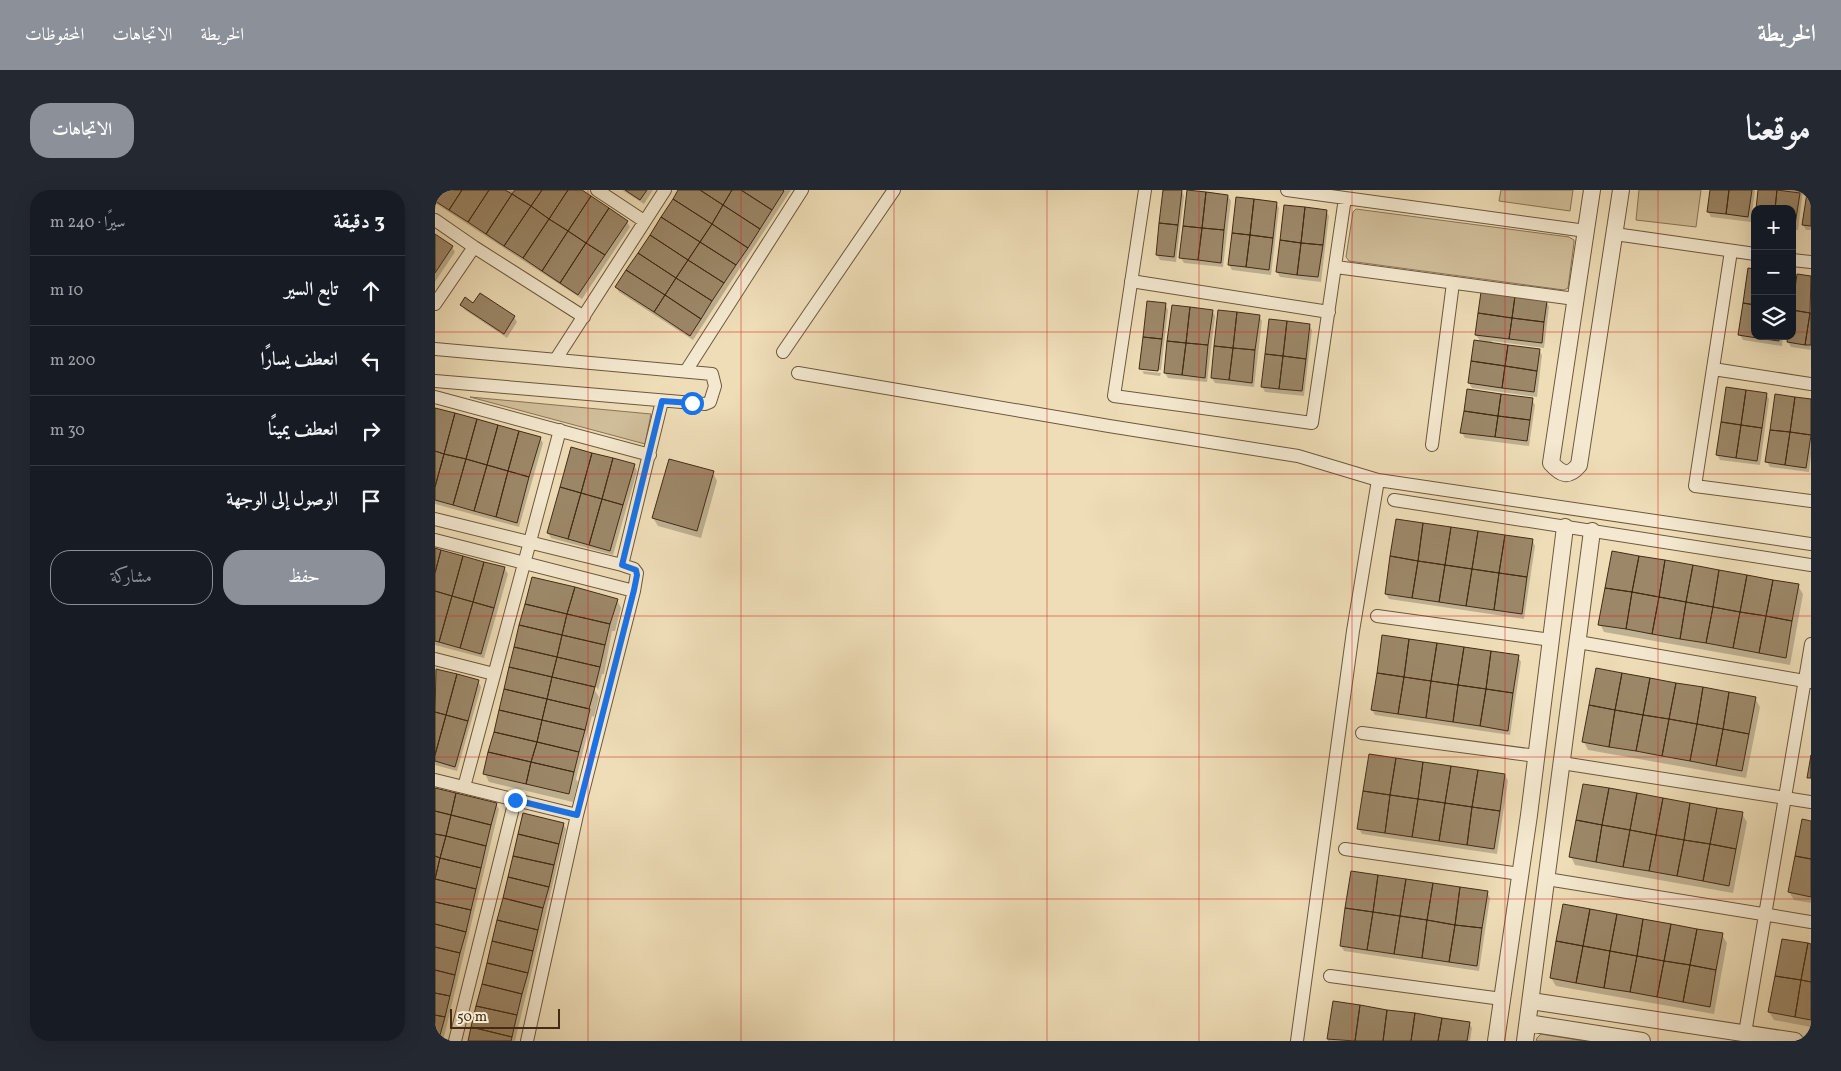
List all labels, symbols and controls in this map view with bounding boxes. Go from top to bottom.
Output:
text: الخريطة [1758,18,1816,52]
text: المحفوظات [25,23,84,48]
text: الاتجاهات [112,23,172,48]
text: الخريطة [200,23,244,48]
button: الاتجاهات [30,103,134,158]
text: موقعنا [1746,106,1811,154]
map controls [1751,205,1796,340]
button: + [1751,205,1796,250]
text: 3 دقيقة [333,208,385,237]
text: سيرًا · 240 m [50,212,125,234]
button: − [1751,250,1796,295]
text: تابع السير [285,277,338,303]
icon: ahead [357,277,385,305]
text: 10 m [50,280,83,302]
button: layers [1751,295,1796,340]
text: انعطف يسارًا [260,347,338,373]
icon: left [357,347,385,375]
text: 200 m [50,350,95,372]
route start [681,392,704,415]
text: انعطف يمينًا [268,417,338,443]
icon: right [357,417,385,445]
text: 30 m [50,420,85,442]
text: الوصول إلى الوجهة [226,487,338,513]
icon: arrive [357,487,385,515]
button: مشاركة [50,550,213,605]
button: حفظ [223,550,385,605]
route end [504,789,527,812]
scale bar [450,1006,560,1029]
text: 50 m [457,1008,487,1027]

